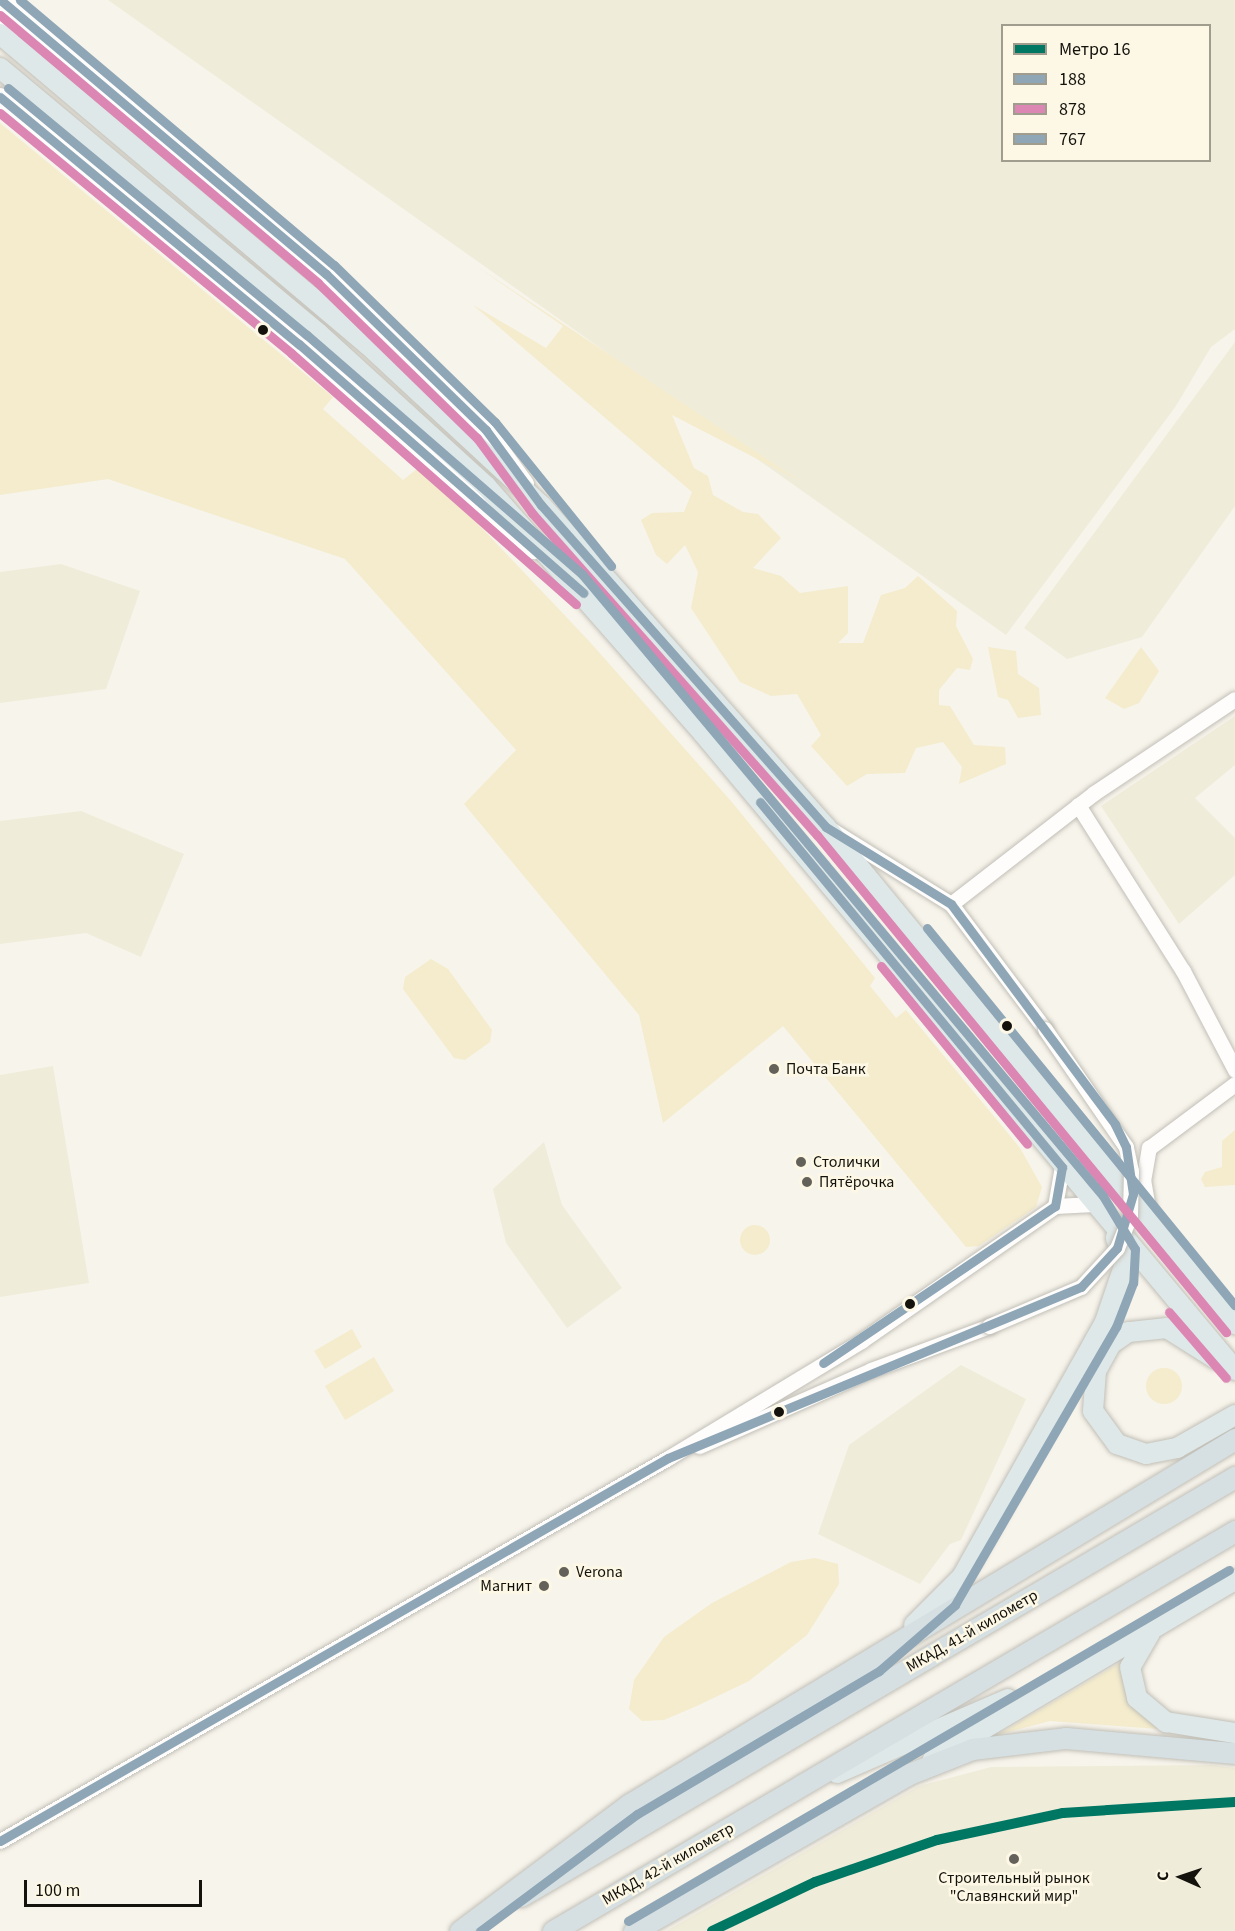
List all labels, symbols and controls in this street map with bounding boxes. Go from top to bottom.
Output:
legend [1001,24,1211,162]
text: Метро 16 [1059,37,1130,62]
text: 188 [1059,67,1086,92]
text: 878 [1059,97,1086,122]
text: 767 [1059,127,1086,152]
unlabelled marker [257,324,269,336]
unlabelled marker [1001,1020,1013,1032]
place label: Почта Банк [786,1059,866,1079]
marker: Почта Банк [767,1062,781,1076]
place label: Столички [813,1152,880,1172]
marker: Столички [794,1155,808,1169]
place label: Пятёрочка [819,1172,894,1192]
marker: Пятёрочка [800,1175,814,1189]
unlabelled marker [904,1298,916,1310]
unlabelled marker [773,1406,785,1418]
place label: Verona [576,1562,623,1582]
marker: Verona [557,1565,571,1579]
place label: Магнит [480,1576,532,1596]
marker: Магнит [537,1579,551,1593]
street label: МКАД, 41-й километр [903,1585,1041,1677]
street label: МКАД, 42-й километр [599,1818,737,1910]
north arrow [1151,1847,1211,1907]
marker: Строительный рынок "Славянский мир" [1007,1852,1021,1866]
scale bar [27,1868,206,1906]
place label: Строительный рынок "Славянский мир" [938,1868,1090,1906]
text: С [1152,1871,1174,1881]
text: 100 m [35,1878,80,1903]

